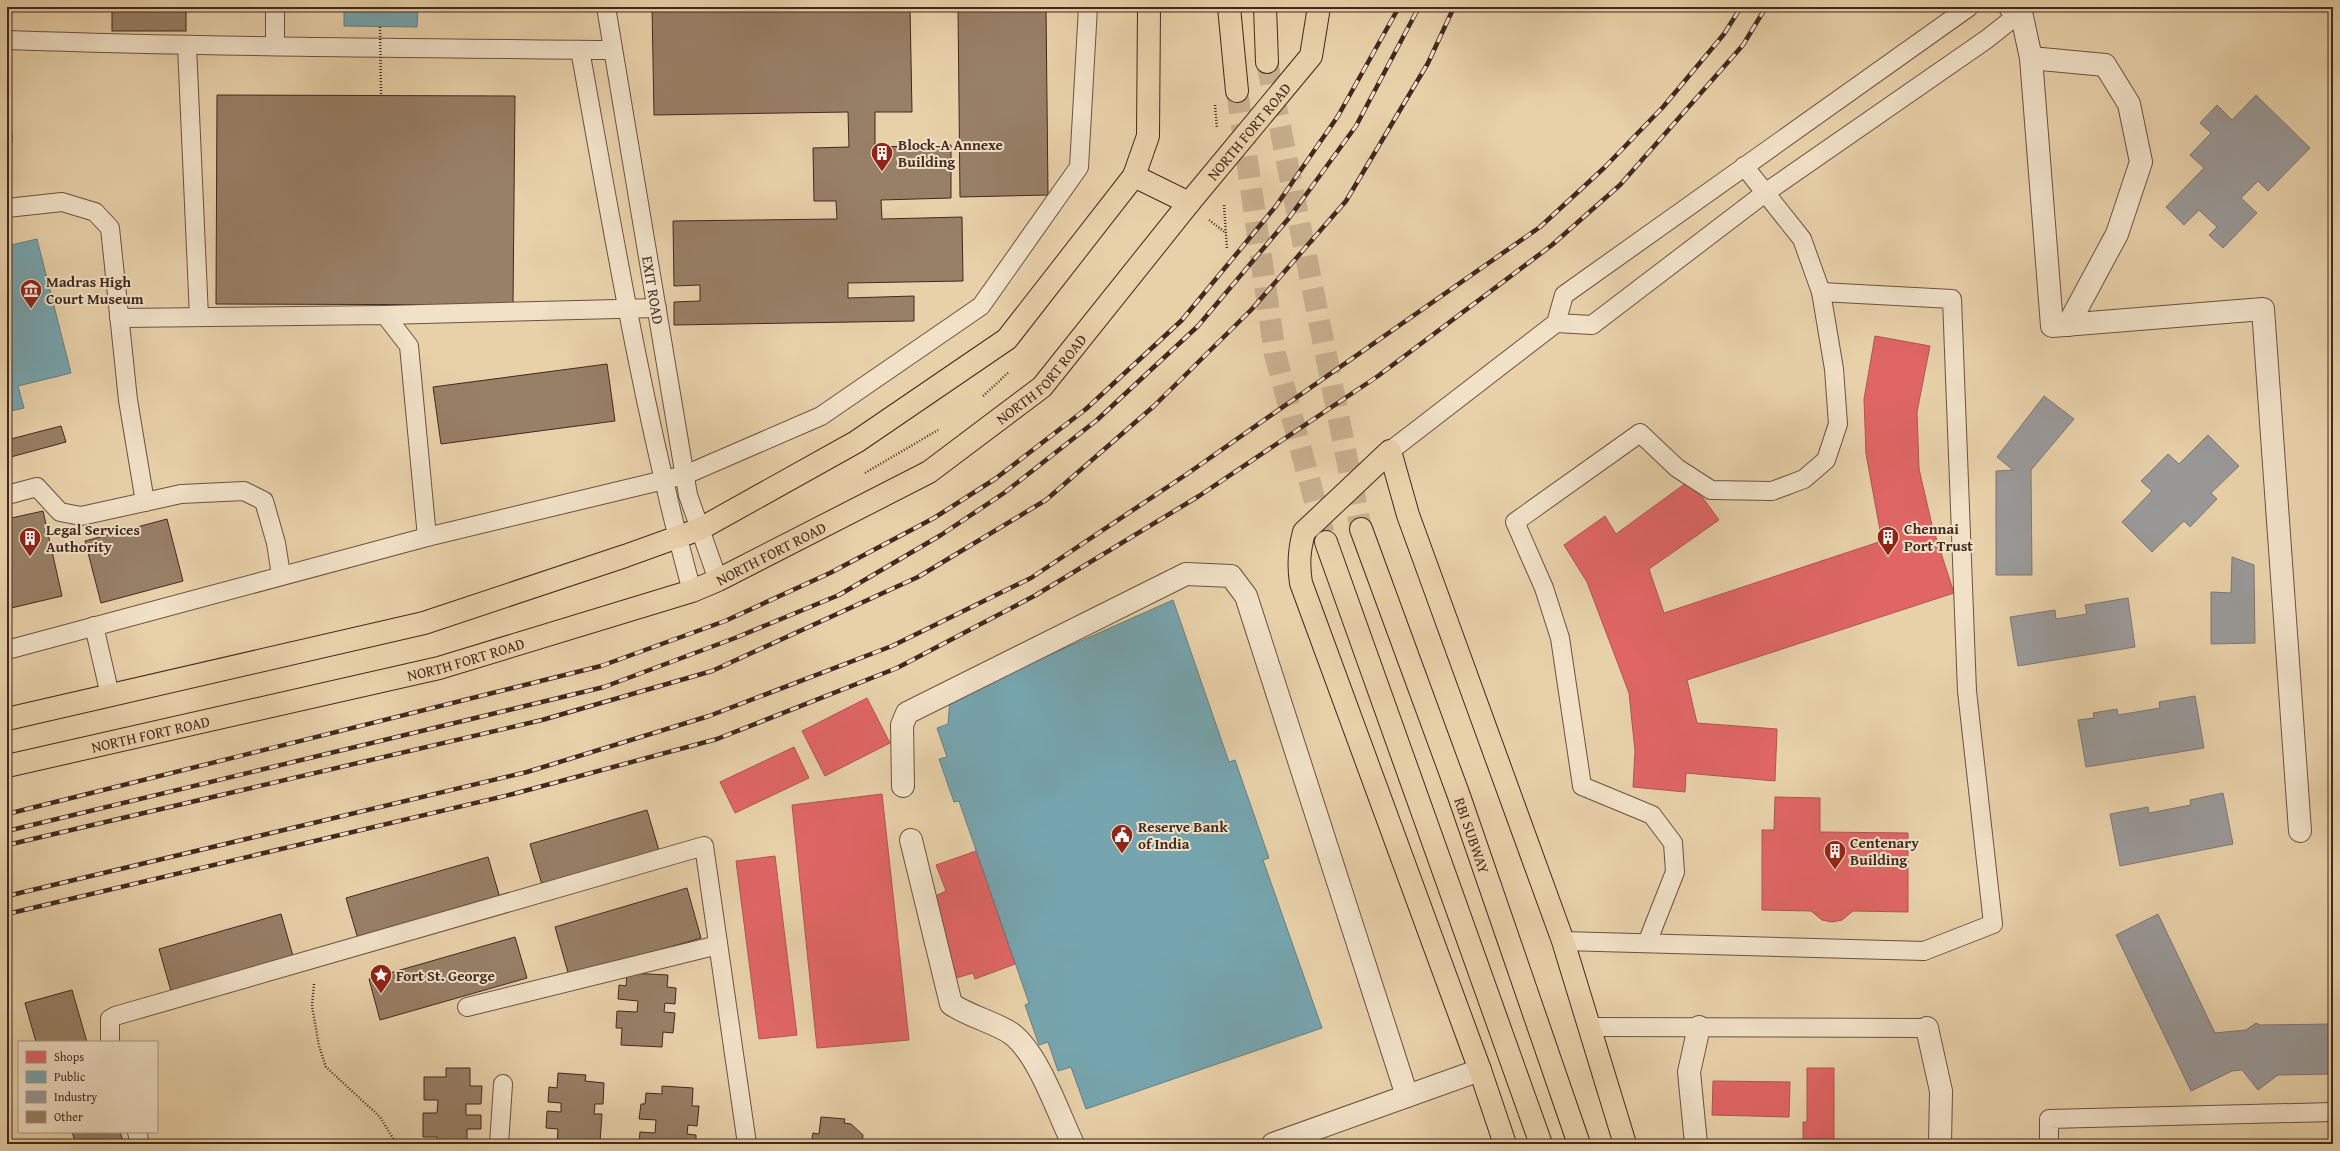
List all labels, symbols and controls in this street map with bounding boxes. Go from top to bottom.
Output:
street label: NORTH FORT ROAD [1202,78,1295,184]
place label: Block-A Annexe Building [898,134,1003,172]
building icon: Block-A Annexe Building [869,140,895,173]
street label: EXIT ROAD [638,254,670,326]
place label: Madras High Court Museum [46,271,144,309]
museum icon: Madras High Court Museum [18,277,44,310]
street label: NORTH FORT ROAD [991,329,1091,429]
street label: NORTH FORT ROAD [712,516,829,590]
place label: Chennai Port Trust [1904,518,1973,556]
place label: Legal Services Authority [46,519,140,557]
building icon: Chennai Port Trust [1875,524,1901,557]
building icon: Legal Services Authority [17,525,43,558]
street label: NORTH FORT ROAD [405,632,527,685]
street label: NORTH FORT ROAD [89,710,212,757]
street label: RBI SUBWAY [1450,794,1495,876]
place label: Reserve Bank of India [1138,816,1228,854]
public building icon: Reserve Bank of India [1109,822,1135,855]
place label: Centenary Building [1850,832,1919,870]
building icon: Centenary Building [1822,838,1848,871]
place icon: Fort St. George [368,962,394,995]
place label: Fort St. George [396,965,495,986]
legend [18,1041,158,1133]
text: Shops [54,1048,84,1065]
text: Public [54,1068,86,1085]
text: Industry [54,1088,97,1105]
text: Other [54,1108,83,1125]

